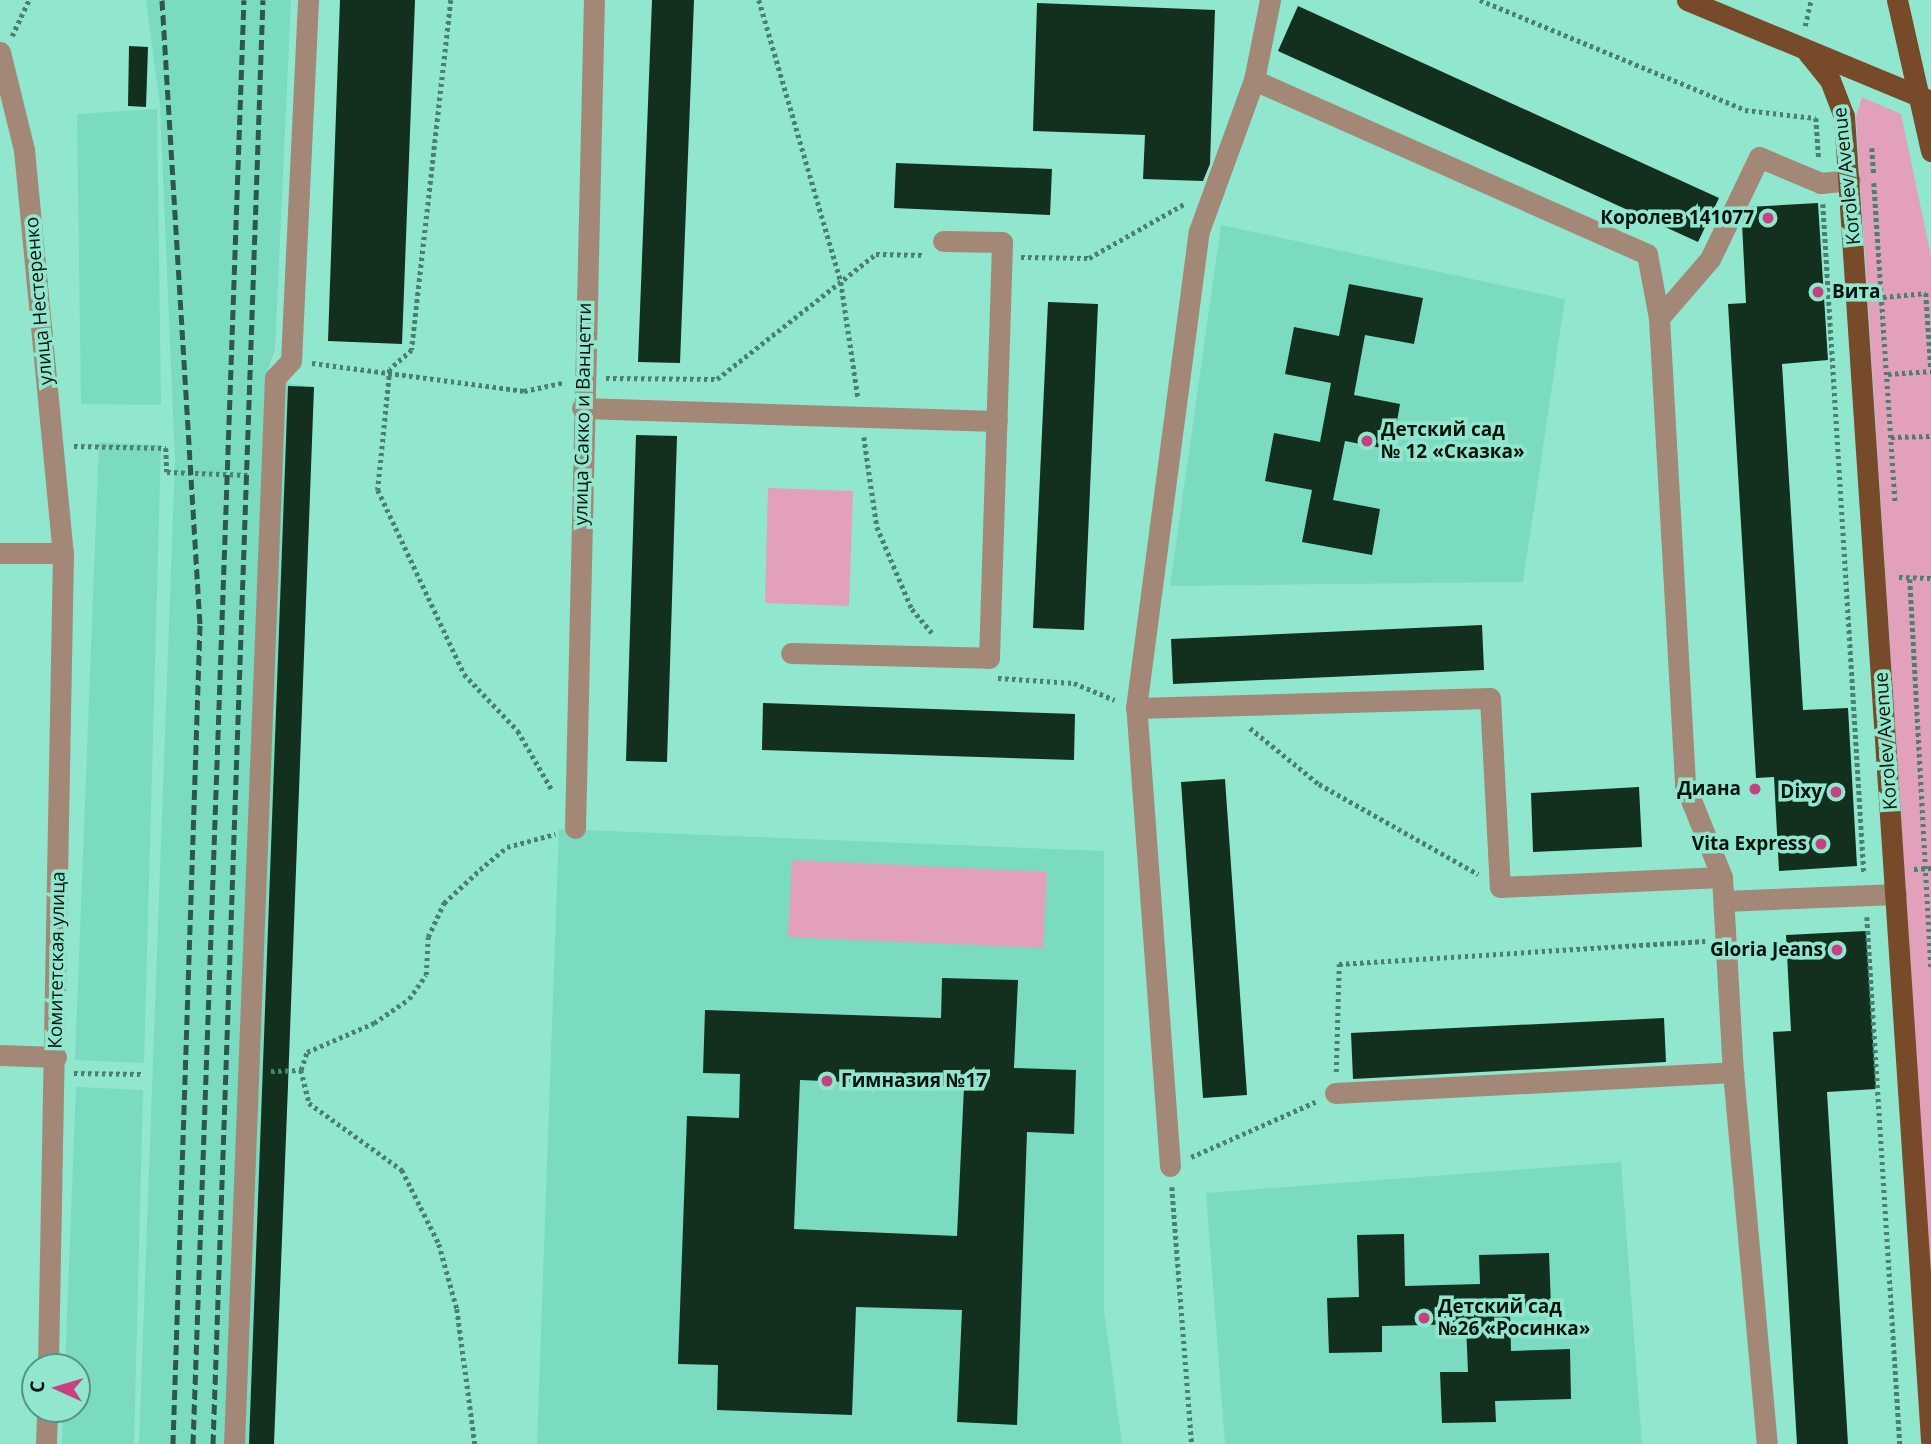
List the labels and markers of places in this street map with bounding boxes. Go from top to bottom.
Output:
place label: Королев 141077 [1600,207,1754,229]
marker: Королев 141077 [1760,210,1776,226]
place label: Вита [1832,281,1880,303]
marker: Вита [1810,284,1826,300]
place label: Детский сад № 12 «Сказка» [1381,419,1525,463]
marker: Детский сад № 12 «Сказка» [1359,433,1375,449]
place label: Диана [1677,778,1741,800]
marker: Диана [1747,781,1763,797]
place label: Dixy [1780,781,1822,803]
marker: Dixy [1828,784,1844,800]
place label: Vita Express [1692,833,1807,855]
marker: Vita Express [1813,836,1829,852]
place label: Gloria Jeans [1710,939,1823,961]
marker: Gloria Jeans [1829,942,1845,958]
place label: Гимназия №17 [841,1070,987,1092]
marker: Гимназия №17 [819,1073,835,1089]
place label: Детский сад №26 «Росинка» [1438,1296,1591,1340]
marker: Детский сад №26 «Росинка» [1416,1310,1432,1326]

